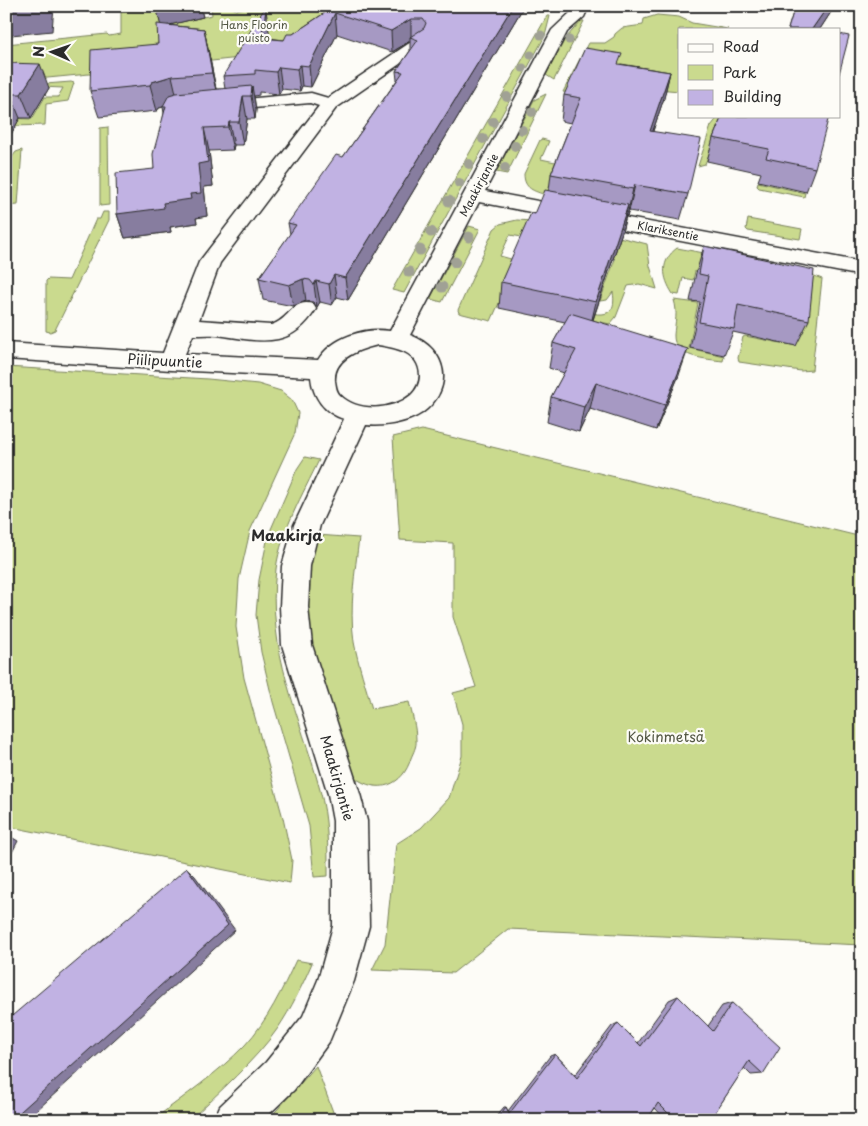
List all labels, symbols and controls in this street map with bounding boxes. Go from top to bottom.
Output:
park label: Hans Floorin puisto [220,16,288,46]
north arrow [28,28,78,78]
legend [678,28,840,118]
text: Road [723,34,759,57]
text: N [28,46,49,57]
text: Park [723,60,757,83]
text: Building [723,84,782,107]
street label: Maakirjantie [455,150,502,219]
street label: Klariksentie [636,216,700,245]
street label: Piilipuuntie [127,348,203,373]
district label: Maakirja [251,523,323,546]
park label: Kokinmetsä [628,726,705,747]
street label: Maakirjantie [315,733,360,823]

